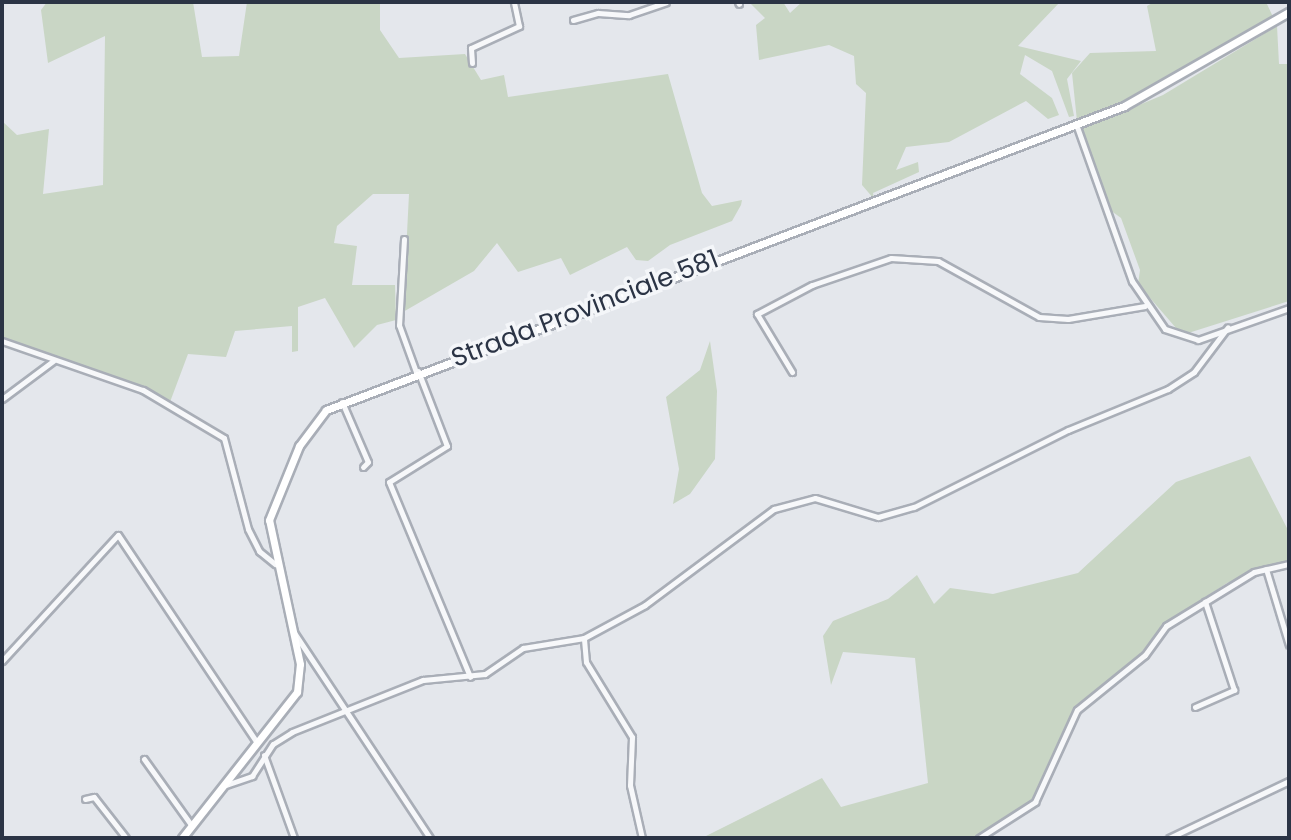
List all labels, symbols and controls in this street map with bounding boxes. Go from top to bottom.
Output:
street label: Strada Provinciale 581 [447,244,723,374]

